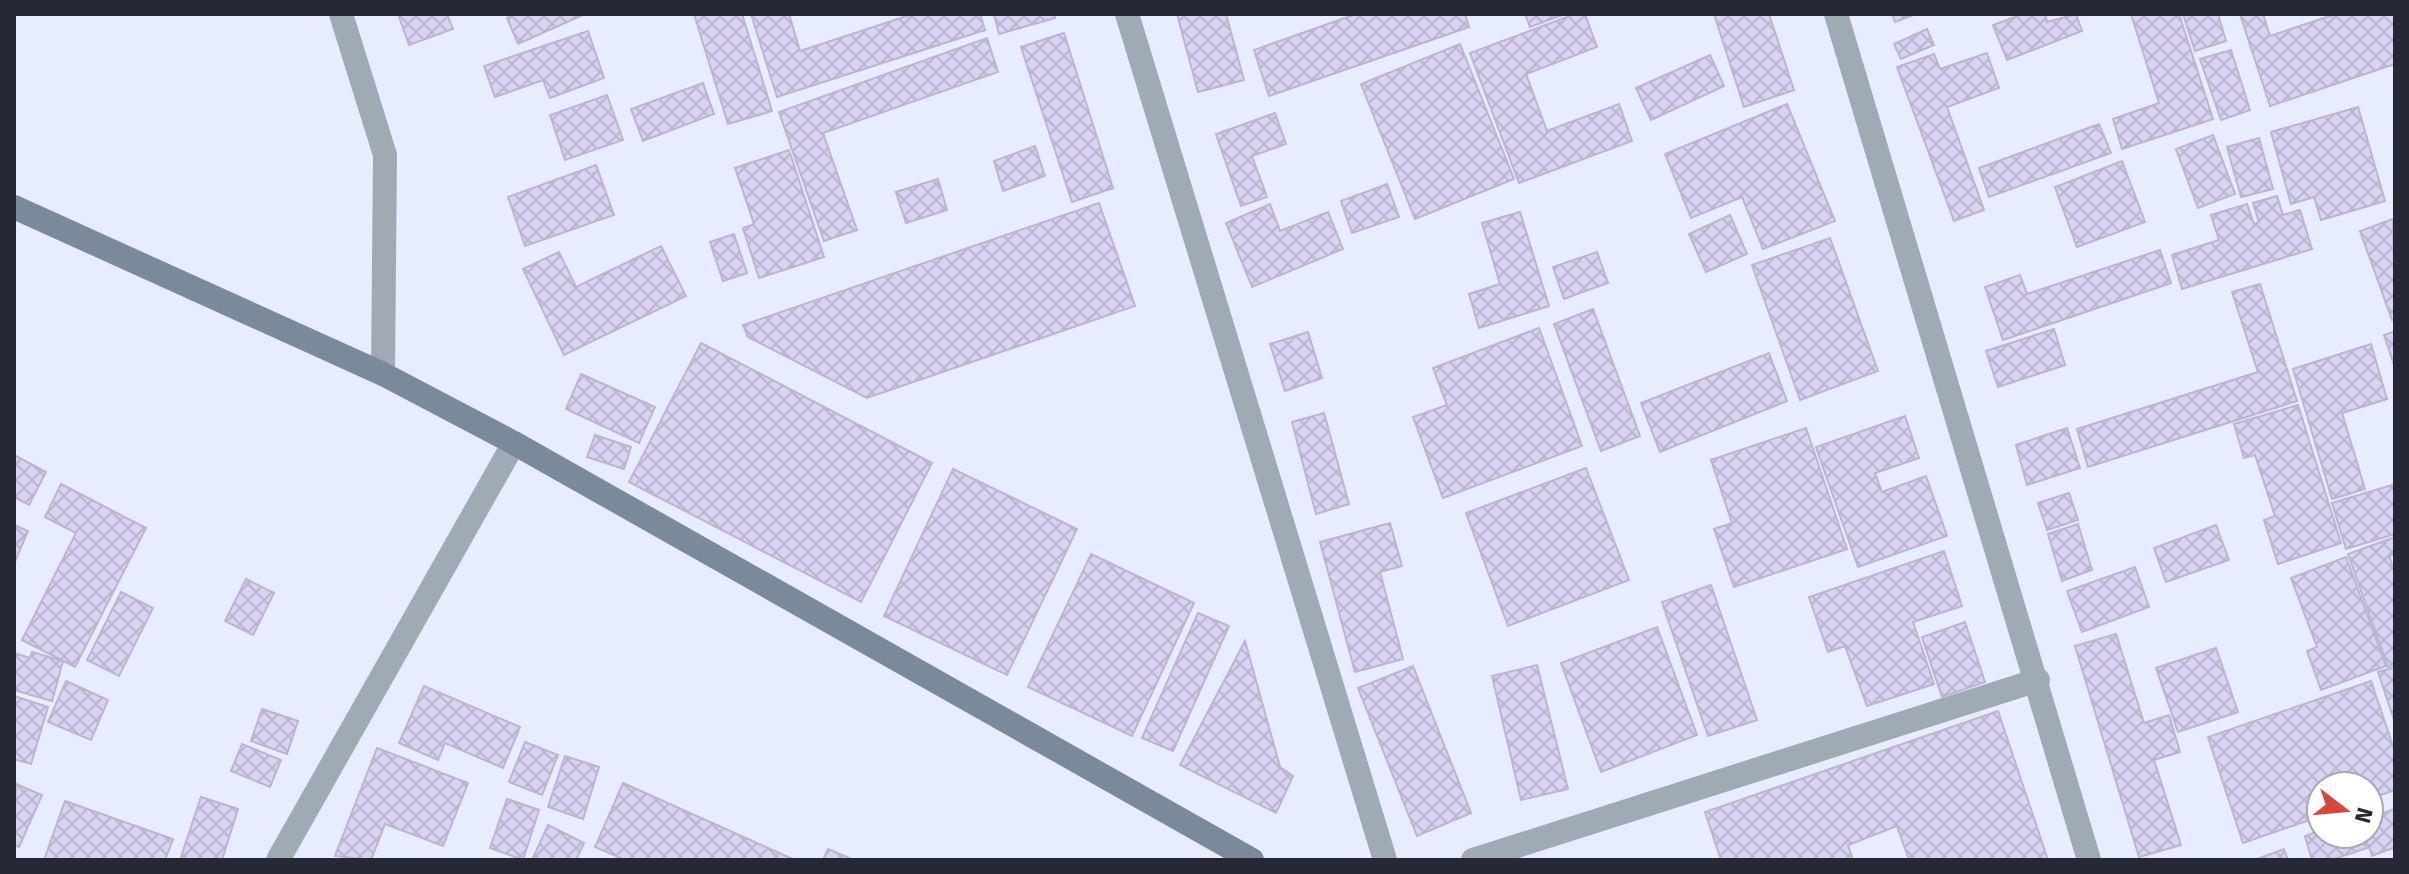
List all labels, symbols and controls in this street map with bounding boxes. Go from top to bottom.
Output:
north arrow [2305,770,2385,850]
text: N [2349,805,2379,826]

